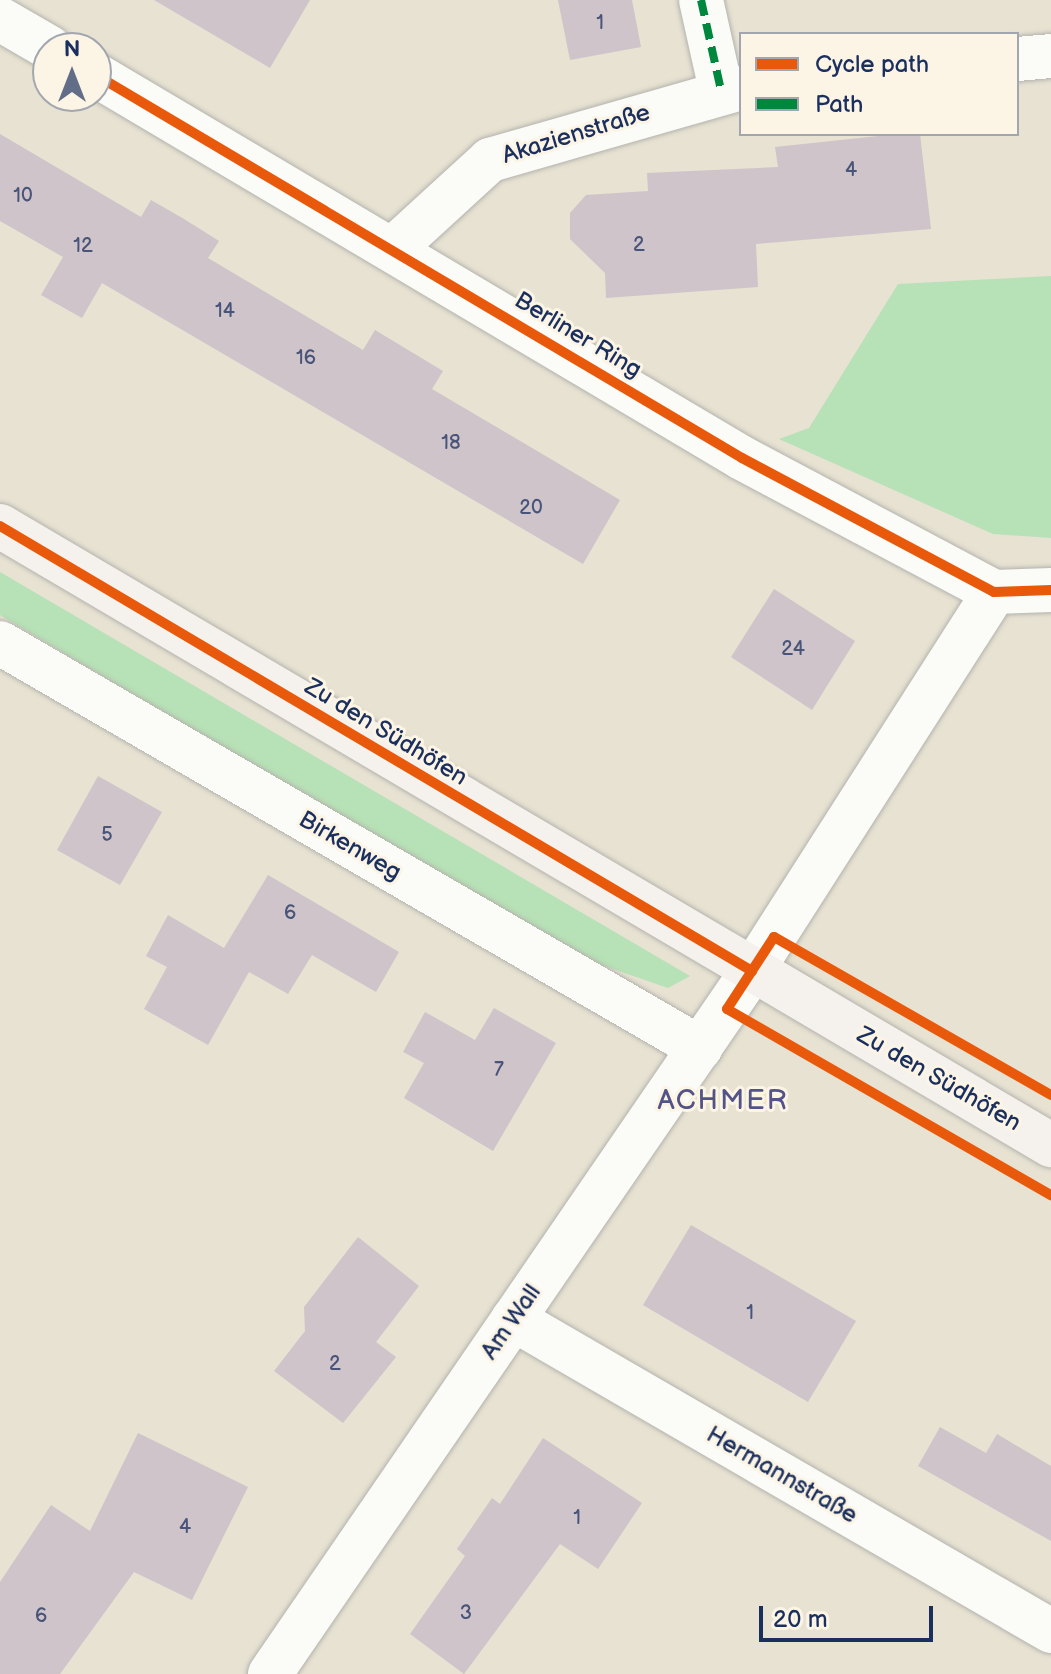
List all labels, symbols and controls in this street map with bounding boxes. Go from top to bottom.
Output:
house number: 1 [596,11,604,35]
north arrow [32,32,112,112]
legend [739,32,1019,136]
text: N [64,36,80,63]
text: Cycle path [815,50,929,79]
text: Path [815,90,863,119]
street label: Akazienstraße [499,98,653,170]
house number: 4 [845,158,857,182]
house number: 10 [13,184,33,208]
house number: 2 [633,233,645,257]
house number: 12 [73,234,93,258]
street label: Berliner Ring [509,286,647,384]
house number: 14 [215,299,235,323]
house number: 16 [296,346,316,370]
house number: 18 [441,431,461,455]
house number: 20 [519,496,543,520]
house number: 24 [781,637,805,661]
street label: Zu den Südhöfen [299,672,473,792]
street label: Birkenweg [294,805,406,887]
house number: 5 [101,823,113,847]
house number: 6 [284,901,296,925]
street label: Zu den Südhöfen [852,1020,1026,1138]
house number: 7 [494,1058,504,1082]
district label: ACHMER [657,1084,789,1118]
street label: Am Wall [475,1279,547,1365]
house number: 1 [746,1301,754,1325]
house number: 2 [329,1352,341,1376]
street label: Hermannstraße [701,1420,863,1530]
house number: 1 [573,1506,581,1530]
house number: 4 [179,1515,191,1539]
scale bar [763,1590,937,1640]
house number: 3 [460,1601,472,1625]
house number: 6 [35,1604,47,1628]
text: 20 m [773,1605,828,1634]

